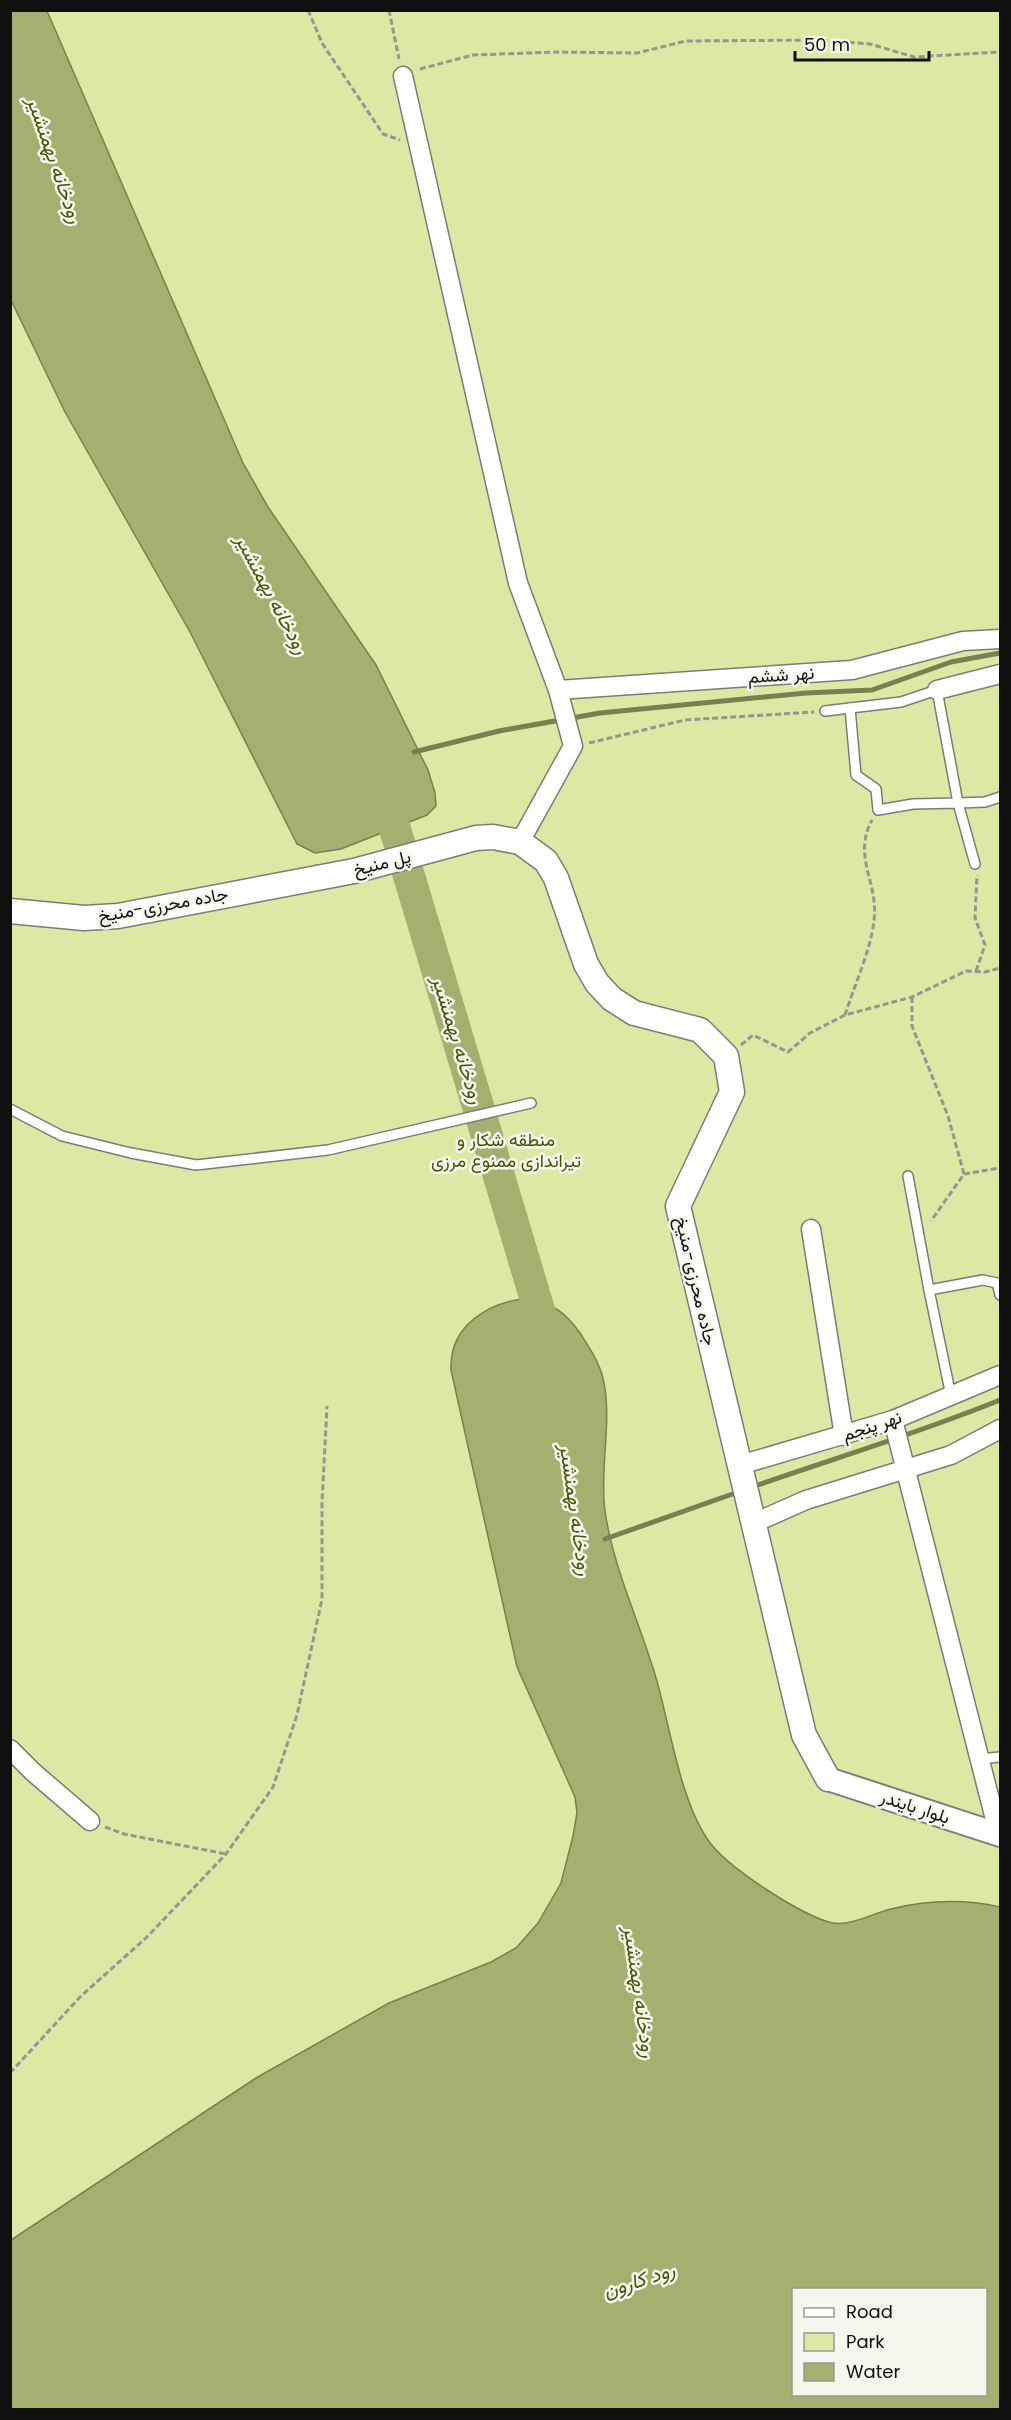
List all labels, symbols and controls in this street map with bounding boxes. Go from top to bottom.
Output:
scale bar [795,24,928,62]
text: 50 m [804,32,850,57]
water label: رودخانه بهمنشیر [20,91,90,227]
water label: رودخانه بهمنشیر [228,527,315,659]
street label: نهر ششم [747,660,815,689]
street label: پل منیخ [350,843,413,882]
street label: جاده محرزی-منیخ [96,881,230,928]
water label: رودخانه بهمنشیر [425,971,491,1107]
park label: منطقه شکار و تیراندازی ممنوع مرزی [431,1127,581,1173]
street label: جاده محرزی-منیخ [670,1214,723,1348]
street label: نهر پنجم [839,1404,905,1447]
water label: رودخانه بهمنشیر [553,1441,599,1578]
street label: بلوار بایندر [876,1783,953,1829]
water label: رودخانه بهمنشیر [617,1923,663,2060]
water label: رود کارون [599,2255,679,2305]
legend [792,2288,987,2396]
text: Road [846,2299,893,2324]
text: Park [846,2329,885,2354]
text: Water [846,2359,900,2384]

